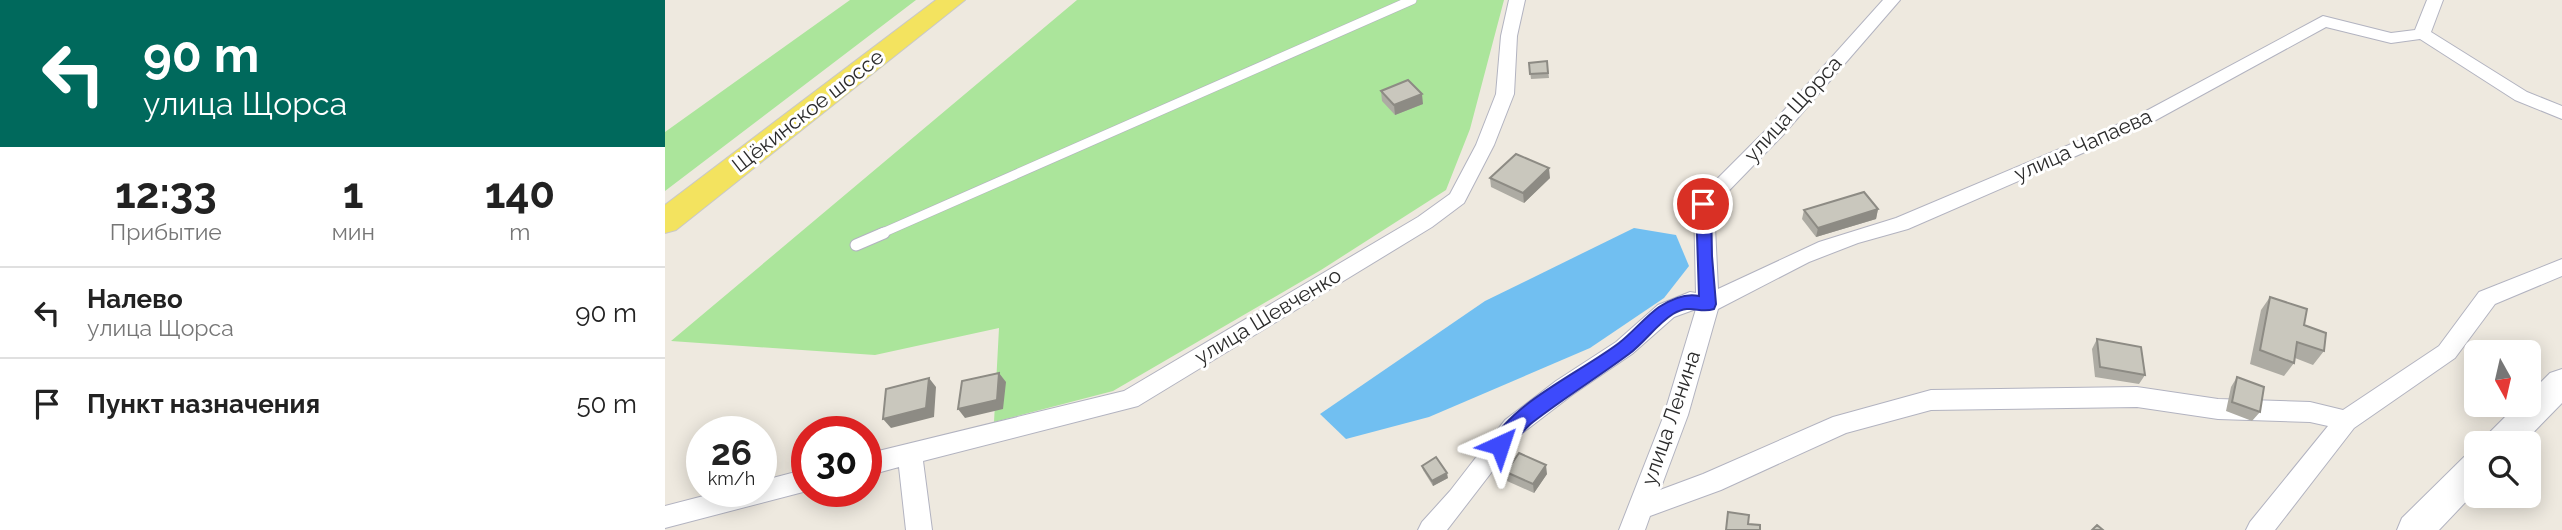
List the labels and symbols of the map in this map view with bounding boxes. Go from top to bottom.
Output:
street label: Щёкинское шоссе [727,44,888,177]
street label: улица Щорса [1739,51,1847,167]
street label: улица Чапаева [2010,103,2156,186]
pin [1673,174,1733,234]
street label: улица Шевченко [1190,262,1346,369]
north arrow [2464,340,2541,416]
street label: улица Ленина [1636,347,1705,488]
position arrow [1463,408,1537,482]
speed limit sign: 30 [791,416,882,507]

